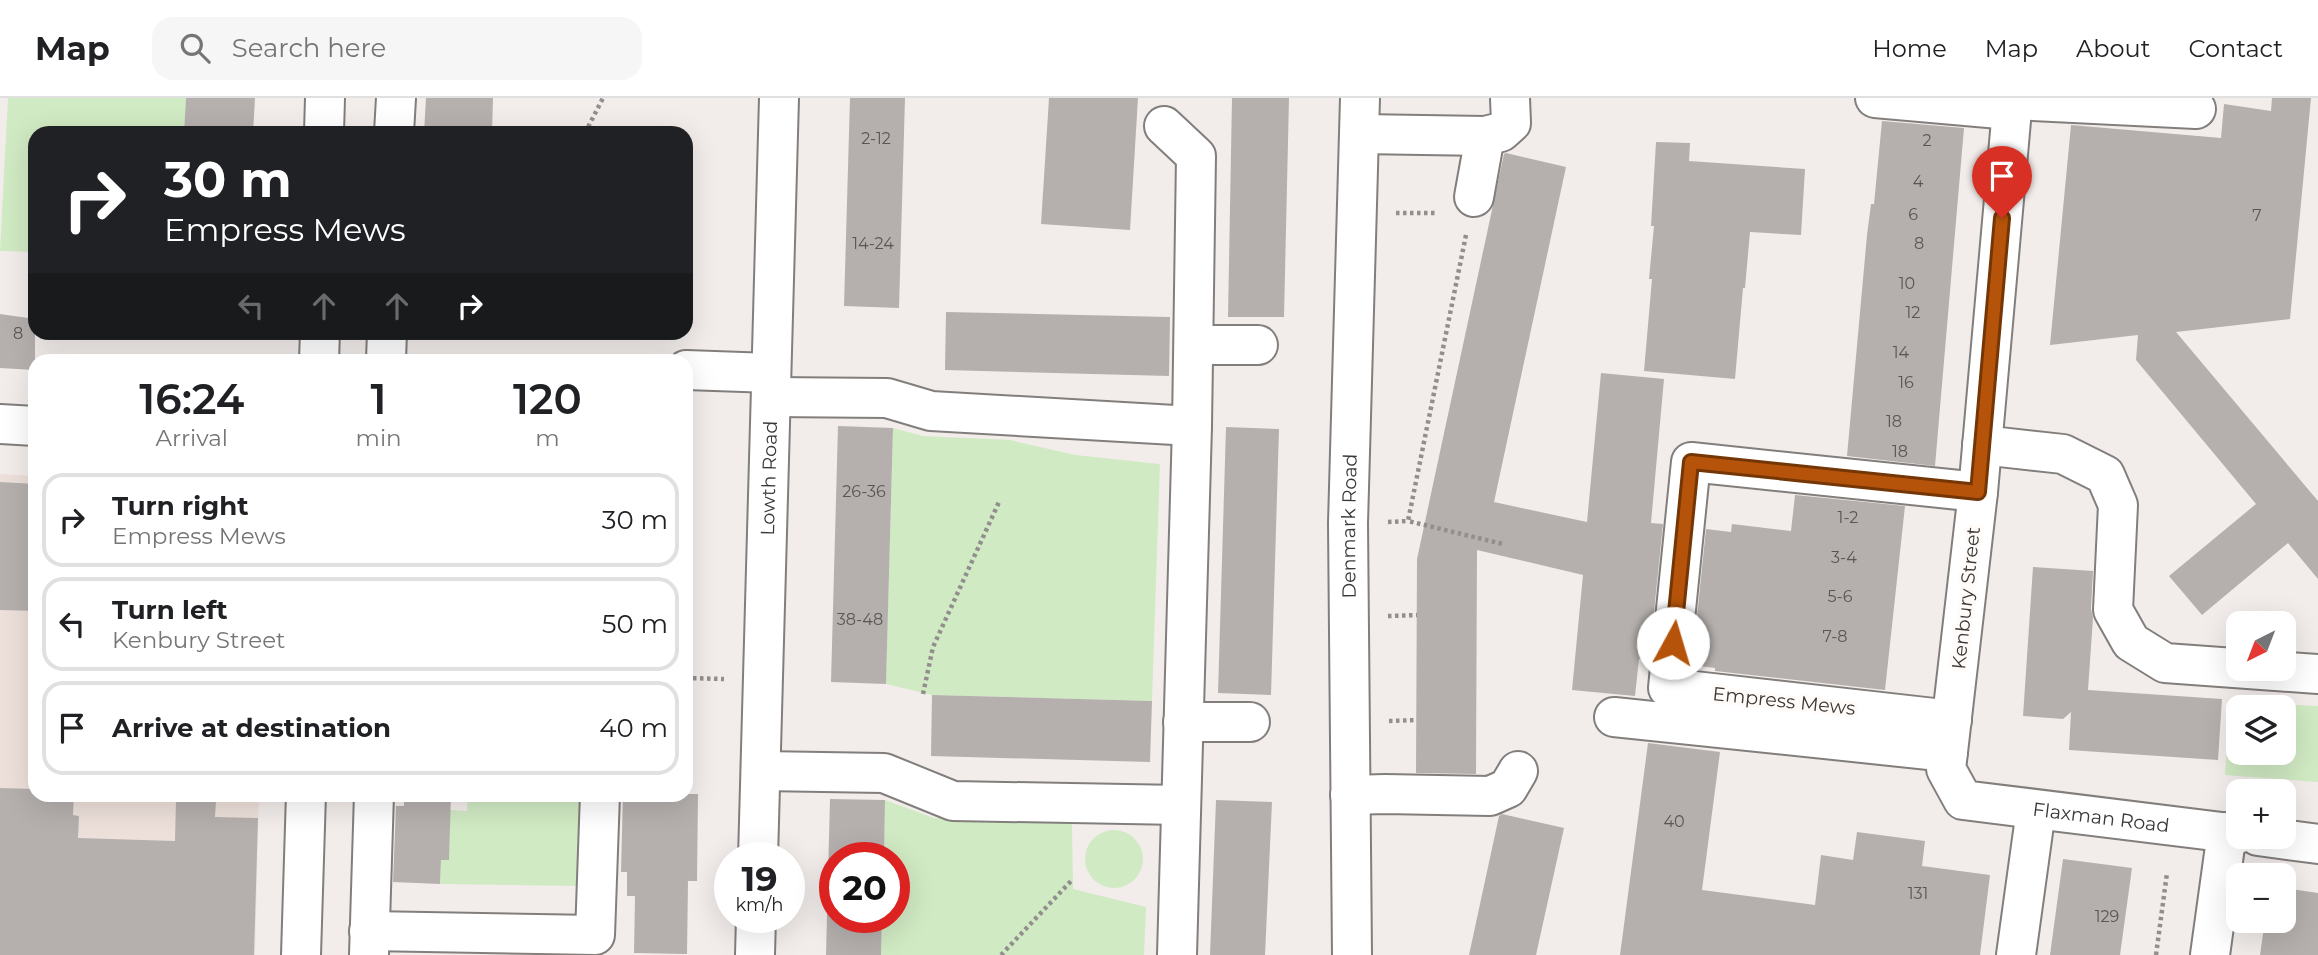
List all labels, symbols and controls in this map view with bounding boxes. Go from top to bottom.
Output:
search box [152,17,642,80]
text: Map [35,28,110,68]
icon: search [176,29,214,67]
text: Search here [232,32,386,64]
text: Home [1872,34,1947,63]
text: Map [1985,34,2038,63]
text: About [2076,34,2150,63]
text: Contact [2188,34,2283,63]
house number: 2-12 [861,129,891,148]
house number: 2 [1922,131,1932,150]
pin [1972,146,2032,218]
text: 30 m [164,150,292,209]
icon: right [49,154,140,245]
icon: arrive [1983,157,2021,195]
house number: 4 [1913,172,1924,191]
house number: 6 [1908,205,1918,224]
house number: 7 [2252,206,2262,225]
text: Empress Mews [164,210,406,249]
house number: 14-24 [852,234,894,253]
house number: 8 [1914,234,1924,253]
house number: 10 [1899,274,1915,293]
icon: left [232,287,270,325]
icon: ahead [305,287,343,325]
icon: ahead [378,287,416,325]
icon: right [451,287,489,325]
house number: 12 [1906,303,1920,322]
house number: 8 [13,324,23,343]
house number: 14 [1893,343,1910,362]
text: 16:24 [139,373,244,425]
text: 1 [371,373,387,425]
text: 120 [513,373,582,425]
house number: 16 [1898,373,1914,392]
house number: 18 [1886,412,1902,431]
street label: Lowth Road [755,420,782,536]
text: Arrival [155,424,228,452]
text: min [356,424,402,452]
text: m [535,424,560,452]
house number: 18 [1892,442,1908,461]
street label: Denmark Road [1336,453,1361,599]
house number: 26-36 [842,482,886,501]
text: Turn right [112,490,248,522]
icon: right [53,501,91,539]
text: 30 m [602,504,668,536]
house number: 1-2 [1838,508,1858,527]
text: Empress Mews [112,522,286,550]
street label: Kenbury Street [1947,525,1985,670]
house number: 3-4 [1831,548,1857,567]
house number: 5-6 [1827,587,1853,606]
text: Turn left [112,594,228,626]
icon: left [53,605,91,643]
position arrow [1636,606,1710,680]
text: 50 m [602,608,668,640]
house number: 38-48 [837,610,883,629]
north arrow [2226,611,2296,681]
map controls [2226,611,2296,933]
text: Kenbury Street [112,626,285,654]
house number: 7-8 [1823,627,1847,646]
street label: Empress Mews [1711,682,1857,720]
button: layers [2226,695,2296,765]
icon: arrive [53,709,91,747]
text: Arrive at destination [112,712,391,744]
text: 40 m [599,712,668,744]
button: + [2226,779,2296,849]
street label: Flaxman Road [2032,797,2171,837]
house number: 40 [1663,812,1685,831]
speed limit sign: 20 [819,842,910,933]
text: 19 [741,857,778,900]
button: − [2226,863,2296,933]
house number: 131 [1908,884,1928,903]
text: km/h [735,894,784,916]
house number: 129 [2095,907,2119,926]

